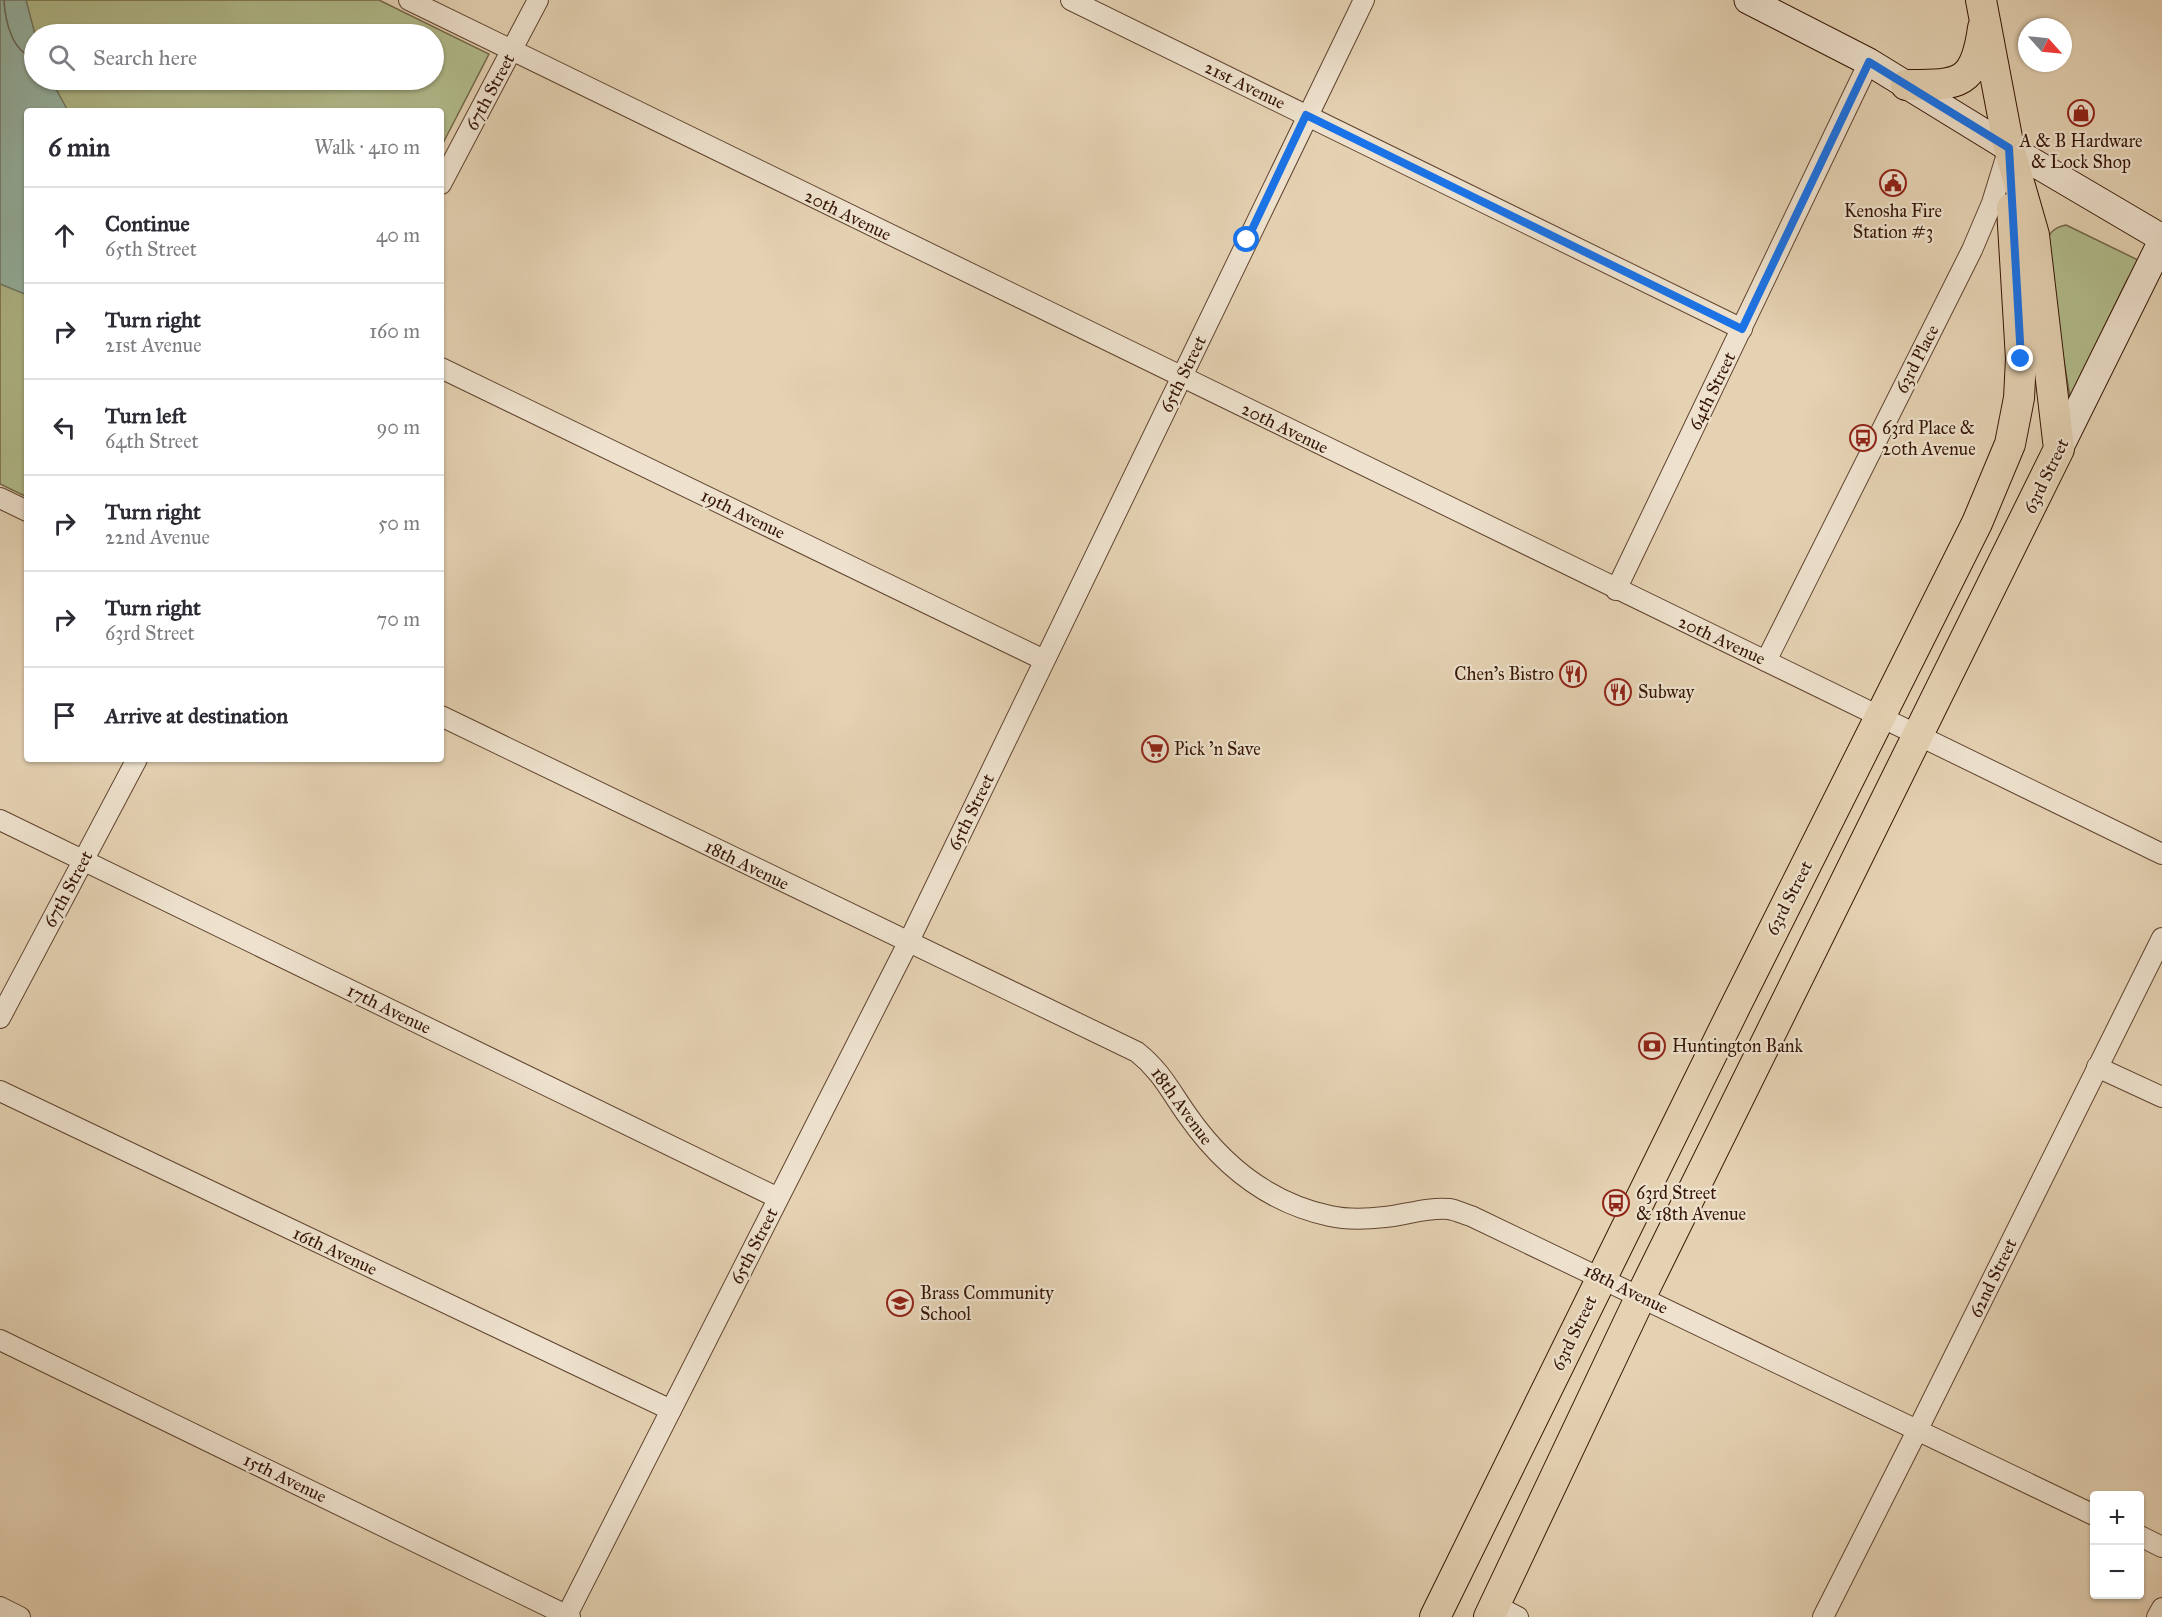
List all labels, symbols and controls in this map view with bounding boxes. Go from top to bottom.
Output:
north arrow [2018,18,2072,72]
search box [24,24,444,90]
icon: search [45,41,78,74]
text: Search here [93,44,197,71]
street label: 67th Street [461,49,520,134]
street label: 21st Avenue [1201,56,1289,114]
shop icon: A & B Hardware & Lock Shop [2066,98,2096,128]
place label: A & B Hardware & Lock Shop [2018,130,2143,173]
text: 6 min [48,131,110,163]
text: Walk · 410 m [314,135,420,159]
public building icon: Kenosha Fire Station #3 [1878,168,1908,198]
street label: 20th Avenue [801,185,895,245]
place label: Kenosha Fire Station #3 [1844,200,1942,243]
text: Continue [105,210,190,237]
icon: ahead [48,219,81,252]
text: 40 m [376,223,420,247]
route start [1233,226,1259,252]
text: 65th Street [105,237,197,261]
text: Turn right [105,306,201,333]
icon: right [48,315,81,348]
text: 160 m [369,319,420,343]
street label: 63rd Place [1890,321,1944,397]
street label: 65th Street [1155,332,1211,416]
text: 21st Avenue [105,333,202,357]
route end [2007,345,2033,371]
street label: 64th Street [1684,348,1741,434]
street label: 20th Avenue [1238,398,1332,458]
text: Turn left [105,402,187,429]
icon: left [48,411,81,444]
text: 90 m [377,415,420,439]
place label: 63rd Place & 20th Avenue [1882,417,1976,460]
bus stop icon: 63rd Place & 20th Avenue [1848,423,1878,453]
text: 64th Street [105,429,199,453]
street label: 63rd Street [2018,434,2074,517]
street label: 19th Avenue [697,484,789,544]
text: Turn right [105,498,201,525]
icon: right [48,507,81,540]
text: 50 m [378,511,420,535]
text: 22nd Avenue [105,525,210,549]
text: Turn right [105,594,201,621]
icon: right [48,603,81,636]
text: 70 m [377,607,420,631]
street label: 20th Avenue [1675,610,1769,670]
text: 63rd Street [105,621,195,645]
restaurant icon: Chen's Bistro [1558,659,1588,689]
place label: Chen's Bistro [1454,663,1554,685]
restaurant icon: Subway [1603,677,1633,707]
place label: Subway [1638,681,1695,703]
icon: arrive [48,699,81,732]
text: Arrive at destination [105,702,288,729]
supermarket icon: Pick 'n Save [1140,734,1170,764]
place label: Pick 'n Save [1174,738,1261,760]
street label: 65th Street [943,770,999,854]
street label: 18th Avenue [701,835,793,895]
street label: 67th Street [39,846,98,931]
street label: 63rd Street [1761,856,1817,939]
street label: 17th Avenue [343,979,435,1039]
bank icon: Huntington Bank [1637,1031,1667,1061]
place label: Huntington Bank [1672,1035,1804,1058]
street label: 18th Avenue [1146,1063,1218,1149]
place label: 63rd Street & 18th Avenue [1636,1182,1746,1225]
bus stop icon: 63rd Street & 18th Avenue [1601,1188,1631,1218]
street label: 65th Street [725,1204,783,1288]
street label: 16th Avenue [289,1222,381,1280]
street label: 62nd Street [1964,1234,2022,1321]
street label: 18th Avenue [1580,1259,1672,1319]
place label: Brass Community School [920,1282,1054,1325]
school or university icon: Brass Community School [885,1288,915,1318]
street label: 63rd Street [1546,1291,1602,1374]
street label: 15th Avenue [240,1448,330,1508]
map controls [2090,1491,2144,1599]
button: + [2090,1491,2144,1545]
button: − [2090,1545,2144,1599]

